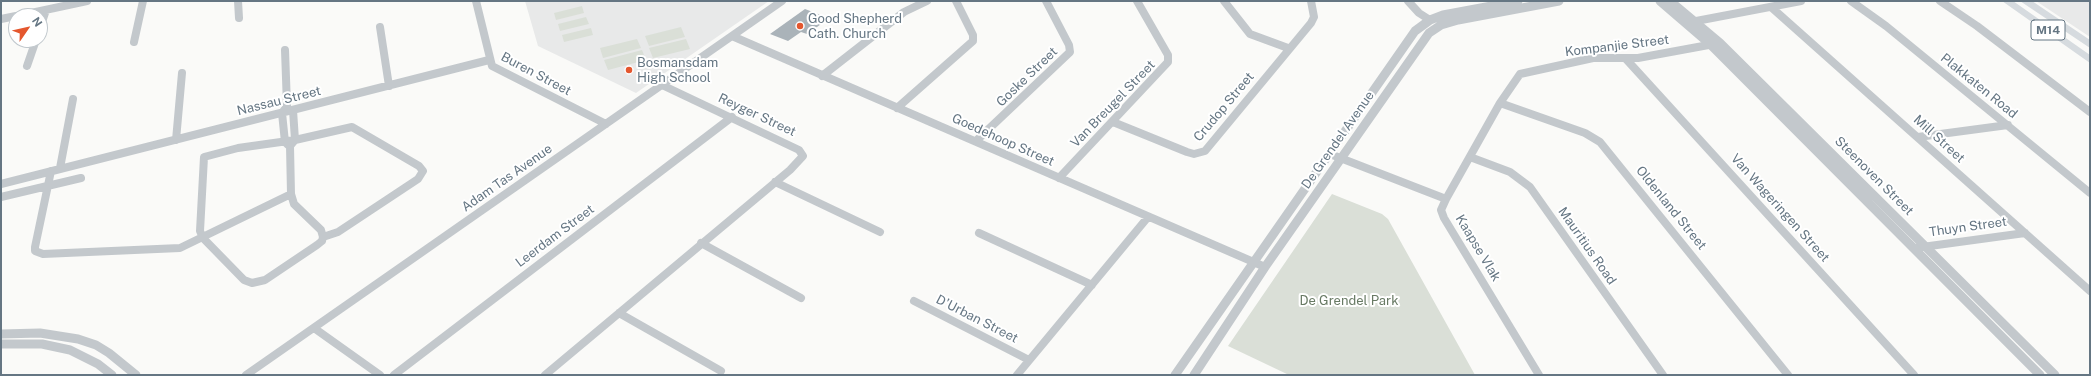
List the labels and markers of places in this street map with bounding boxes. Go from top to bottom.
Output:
place label: Good Shepherd Cath. Church [808,11,902,42]
marker: Good Shepherd Cath. Church [795,21,805,31]
place label: Bosmansdam High School [637,55,718,86]
marker: Bosmansdam High School [624,65,634,75]

